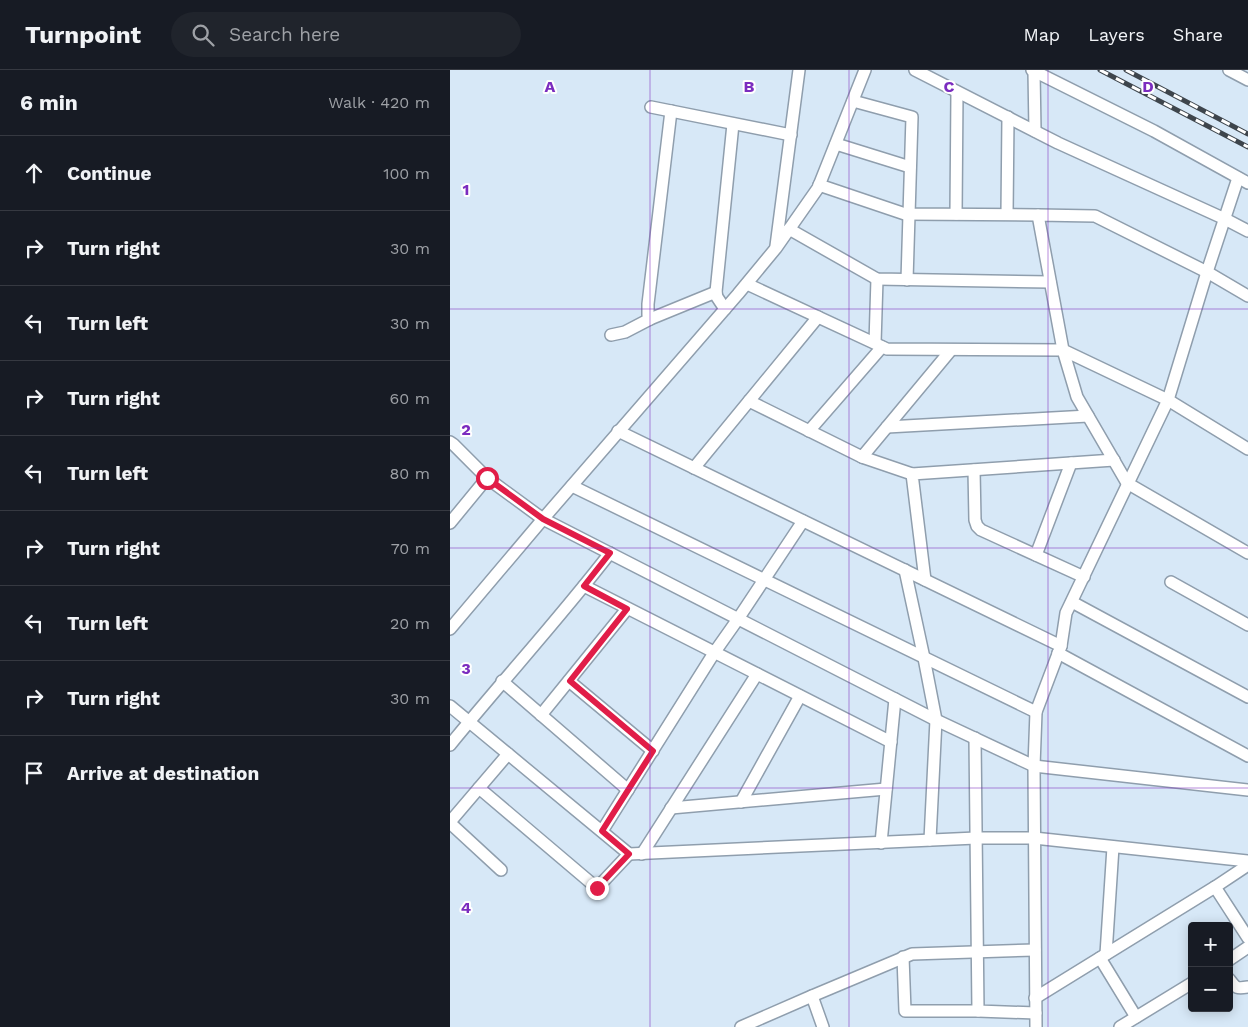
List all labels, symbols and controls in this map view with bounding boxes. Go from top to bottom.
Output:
search box [171,12,521,57]
text: Turnpoint [25,21,141,49]
icon: search [189,21,217,49]
text: Search here [229,23,340,46]
text: Map [1023,24,1060,45]
text: Layers [1088,24,1145,45]
text: Share [1173,24,1223,45]
text: A [545,77,556,96]
text: B [744,77,755,96]
text: C [944,77,955,96]
text: D [1142,77,1154,96]
text: 6 min [20,90,78,115]
text: Walk · 420 m [328,93,430,112]
icon: ahead [20,159,48,187]
text: Continue [67,162,151,185]
text: 100 m [383,164,430,183]
text: 1 [463,180,469,199]
icon: right [20,234,48,262]
text: Turn right [67,237,160,260]
text: 30 m [390,239,430,258]
icon: left [20,309,48,337]
text: Turn left [67,312,148,335]
text: 30 m [390,314,430,333]
icon: right [20,384,48,412]
text: Turn right [67,387,160,410]
text: 60 m [390,389,430,408]
text: 2 [461,420,471,439]
icon: left [20,459,48,487]
text: Turn left [67,462,148,485]
text: 80 m [389,464,430,483]
route start [476,467,499,490]
icon: right [20,534,48,562]
text: Turn right [67,537,160,560]
text: 70 m [391,539,430,558]
icon: left [20,609,48,637]
text: Turn left [67,612,148,635]
text: 20 m [390,614,430,633]
text: 3 [461,659,471,678]
icon: right [20,684,48,712]
text: Turn right [67,687,160,710]
text: 30 m [390,689,430,708]
icon: arrive [20,759,48,787]
text: Arrive at destination [67,762,259,785]
route end [586,877,609,900]
text: 4 [461,898,471,917]
map controls [1188,922,1233,1012]
button: + [1188,922,1233,967]
button: − [1188,967,1233,1012]

